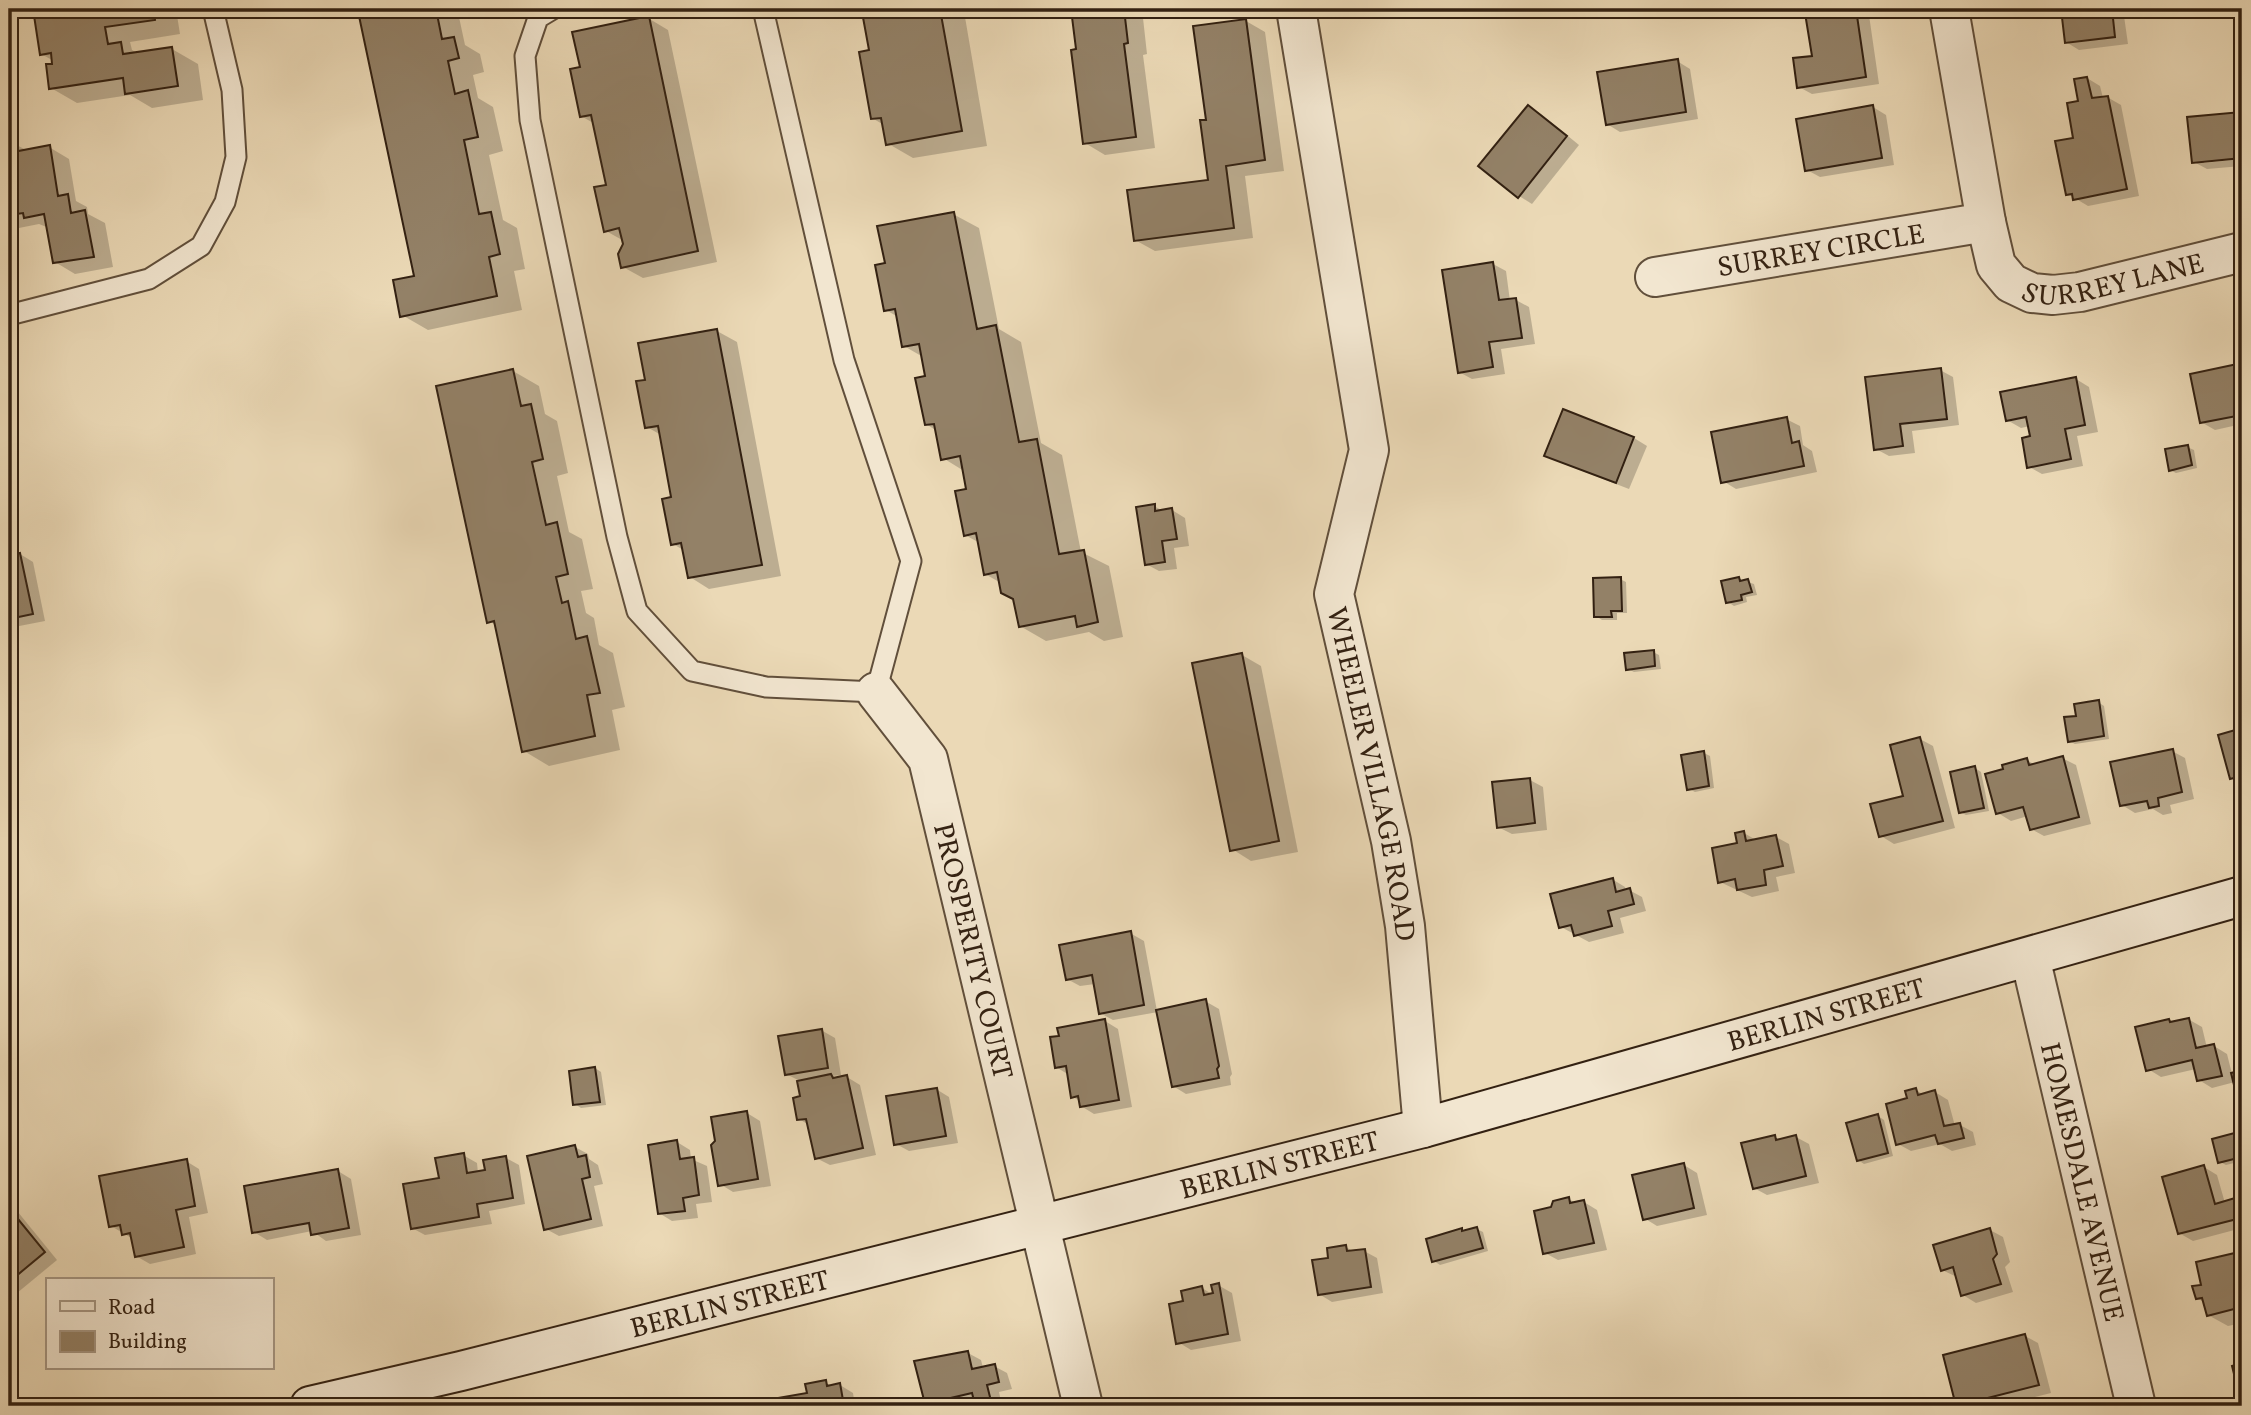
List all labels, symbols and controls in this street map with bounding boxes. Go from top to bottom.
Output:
street label: SURREY CIRCLE [1715,216,1928,288]
street label: SURREY LANE [2014,245,2208,317]
street label: WHEELER VILLAGE ROAD [1316,603,1423,943]
street label: PROSPERITY COURT [922,819,1021,1083]
street label: BERLIN STREET [1723,970,1930,1063]
street label: HOMESDALE AVENUE [2029,1039,2132,1326]
street label: BERLIN STREET [1176,1123,1384,1211]
street label: BERLIN STREET [626,1262,834,1349]
legend [46,1278,273,1370]
text: Road [108,1294,155,1323]
text: Building [108,1328,187,1357]

